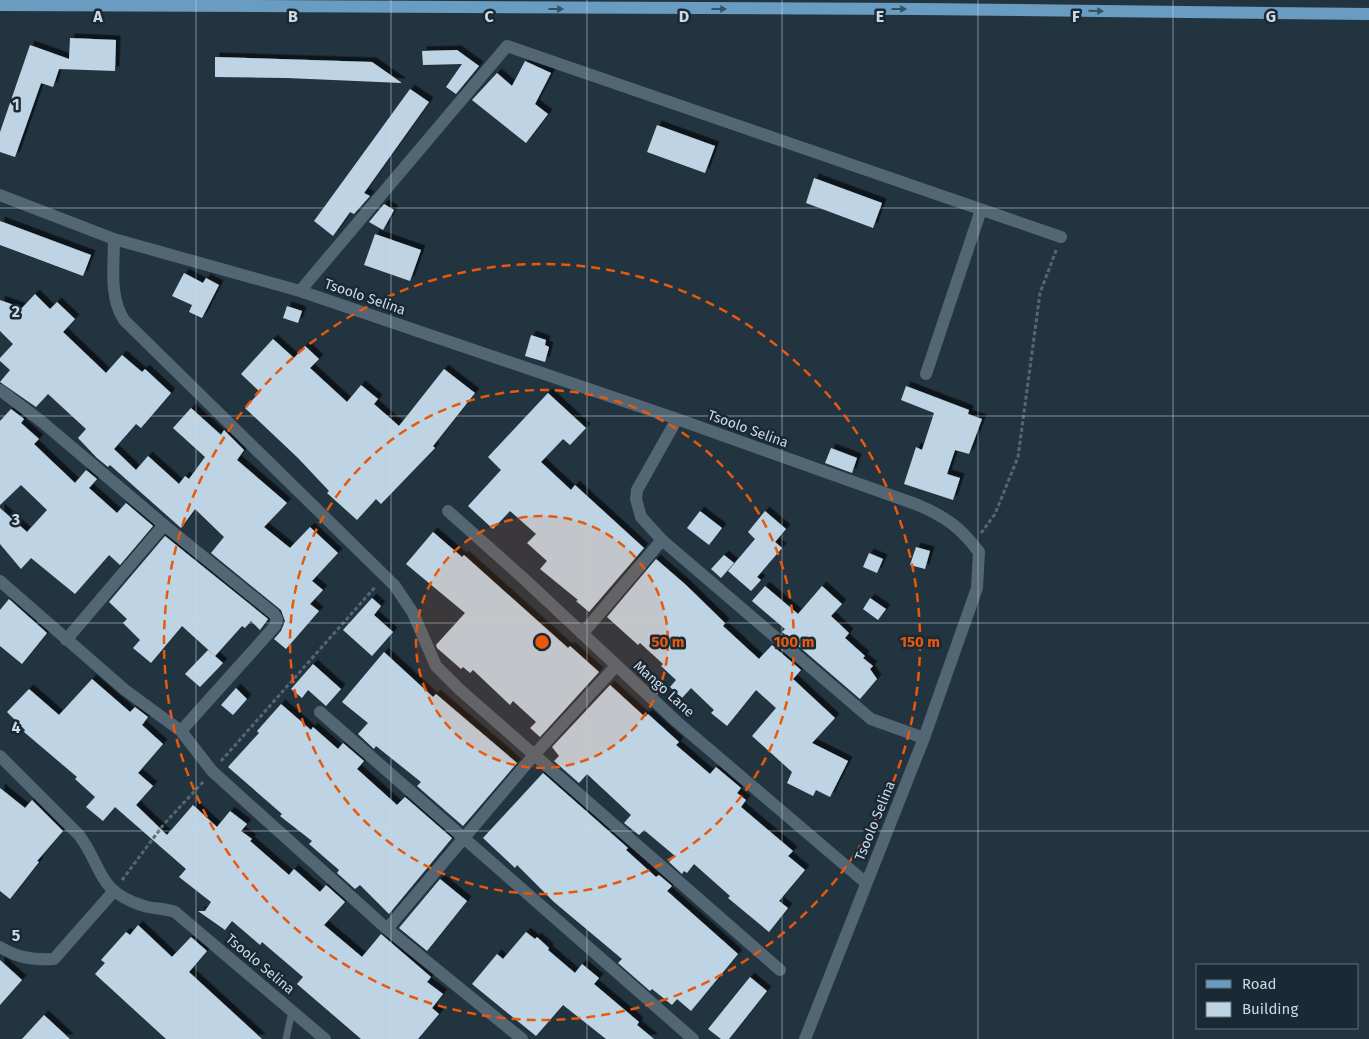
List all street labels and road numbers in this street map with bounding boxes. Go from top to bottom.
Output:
street label: Tsoolo Selina [322,275,408,319]
street label: Tsoolo Selina [705,407,791,451]
street label: Mango Lane [630,657,698,721]
street label: Tsoolo Selina [851,779,899,863]
street label: Tsoolo Selina [222,930,298,998]

